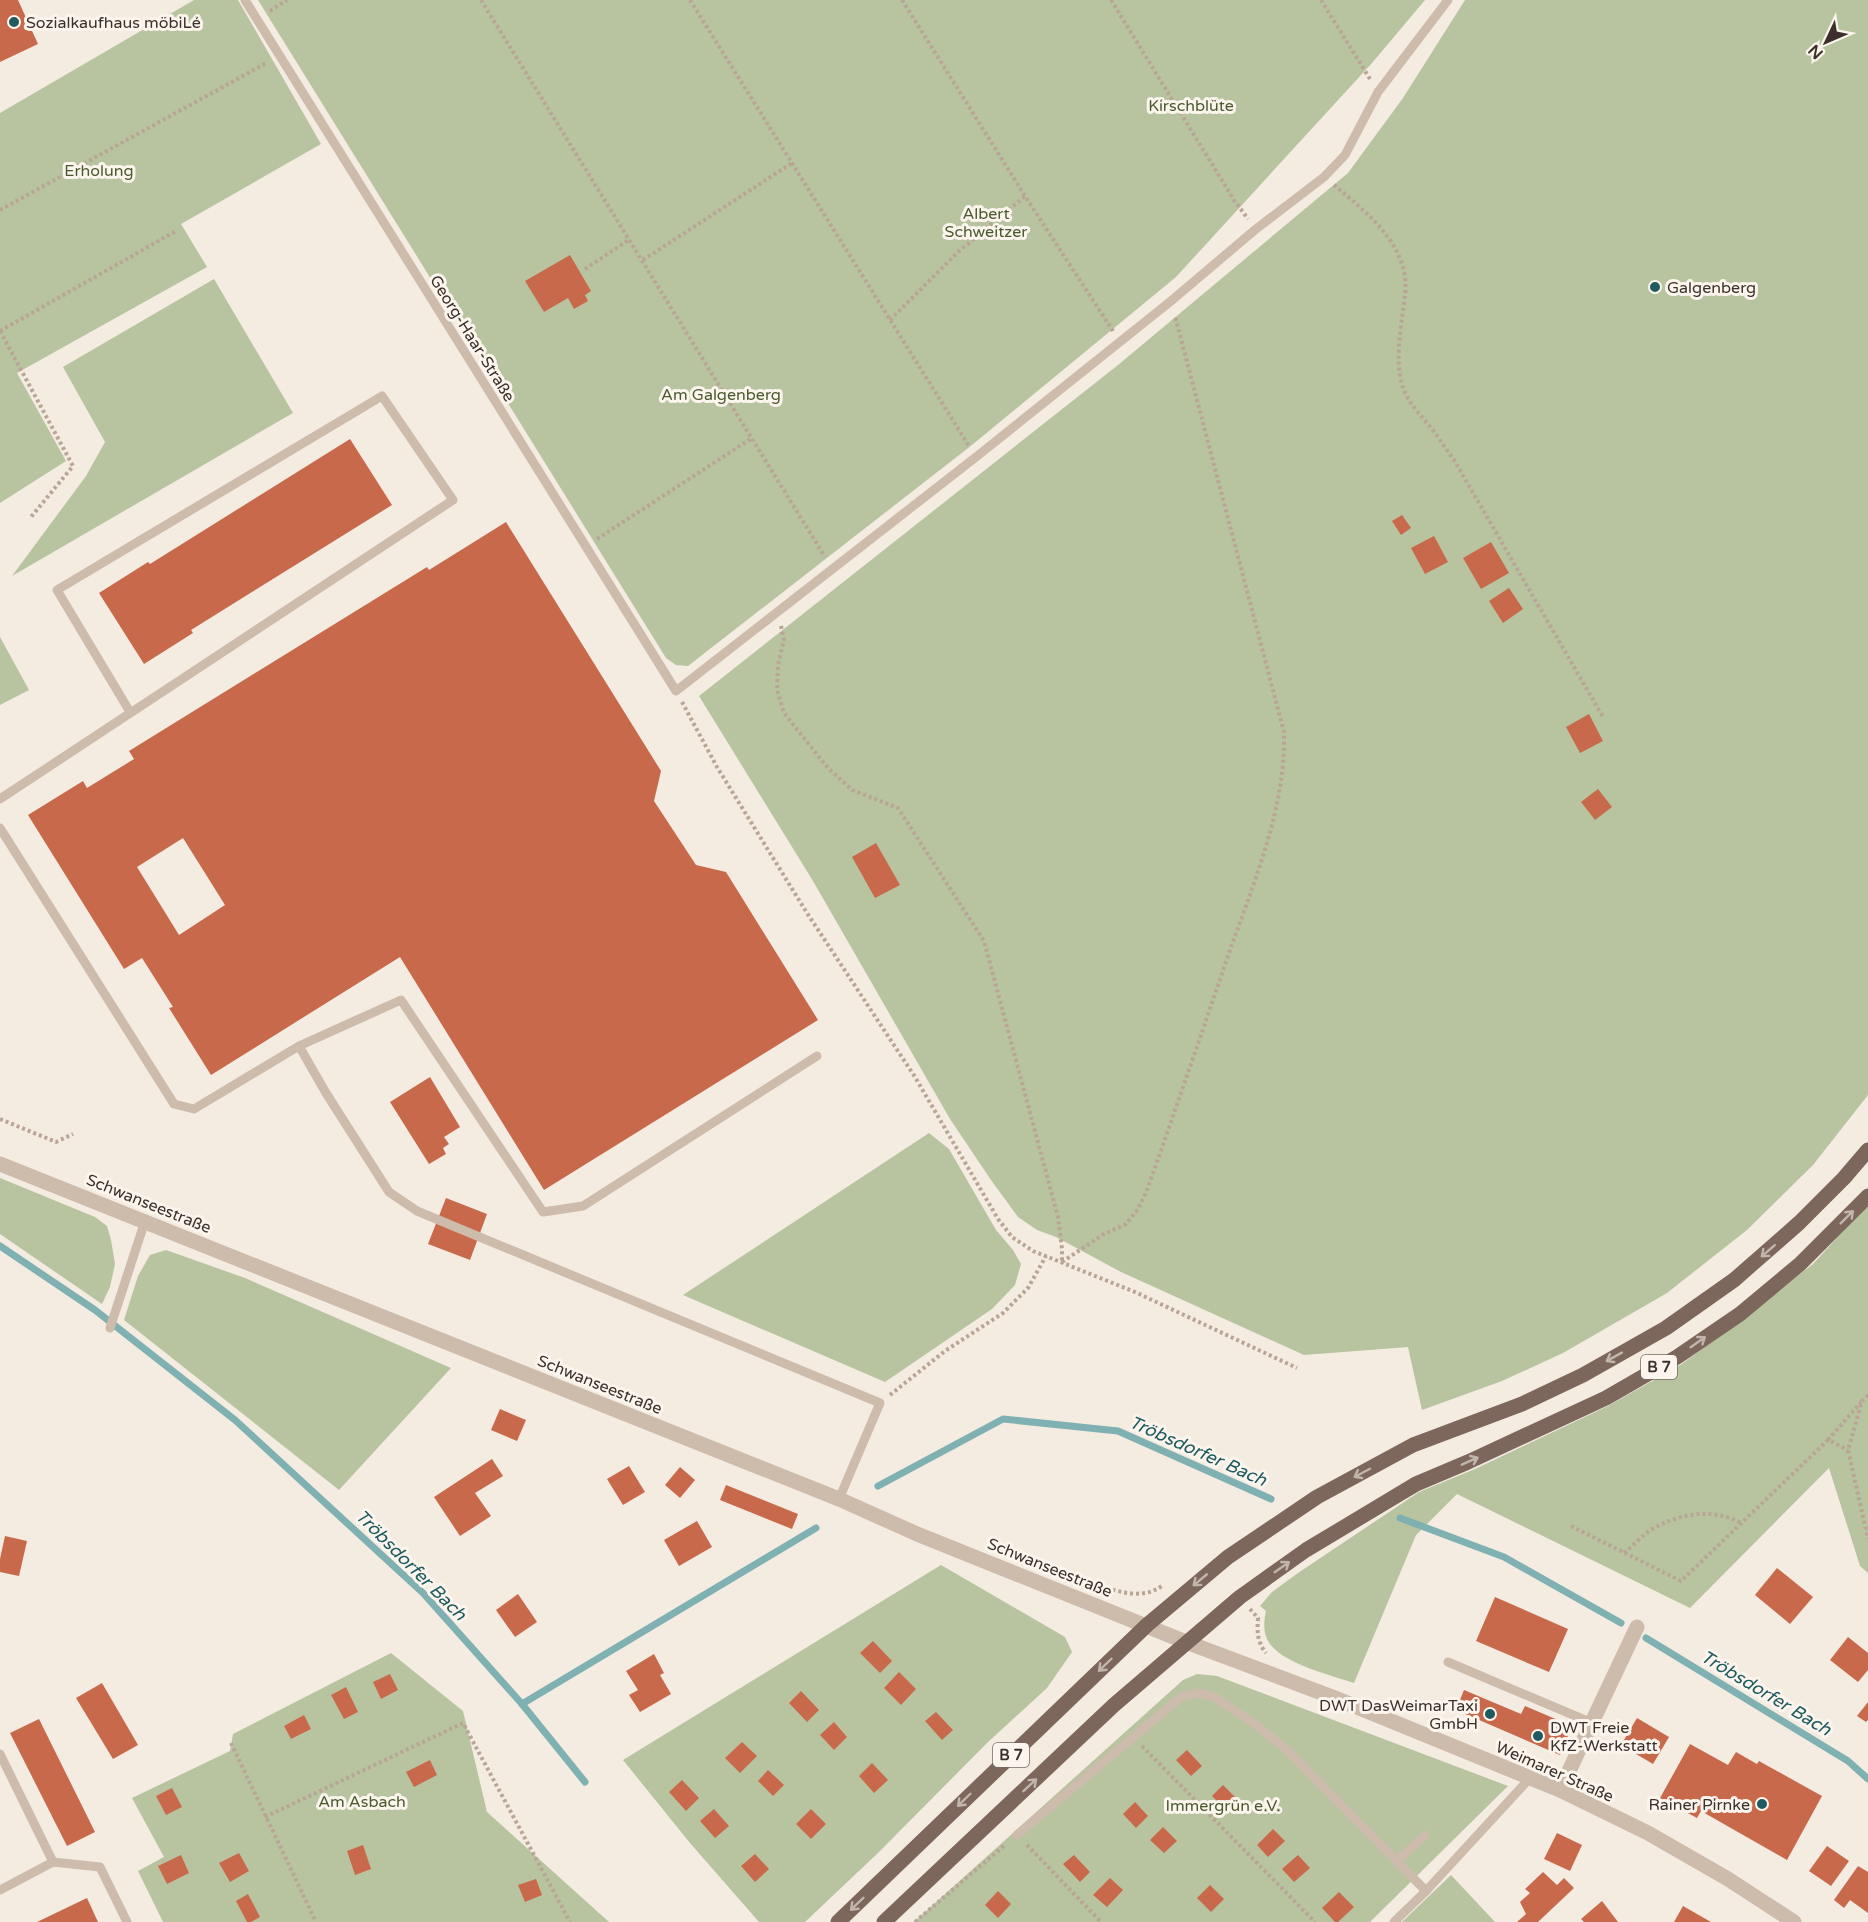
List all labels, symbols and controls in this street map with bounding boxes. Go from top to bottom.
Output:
north arrow [1796,12,1856,72]
place label: Sozialkaufhaus möbiLé [26,13,201,33]
marker: Sozialkaufhaus möbiLé [7,15,21,29]
text: N [1804,40,1828,63]
park label: Kirschblüte [1148,96,1234,116]
park label: Erholung [64,161,134,181]
park label: Albert Schweitzer [945,204,1028,242]
street label: Georg-Haar-Straße [425,272,519,405]
place label: Galgenberg [1667,278,1756,298]
marker: Galgenberg [1648,280,1662,294]
park label: Am Galgenberg [661,385,781,405]
street label: Schwanseestraße [83,1170,214,1238]
one-way arrow [1839,1210,1854,1225]
one-way arrow [1760,1243,1776,1257]
one-way arrow [1689,1336,1706,1348]
street label: Schwanseestraße [534,1351,665,1419]
one-way arrow [1606,1352,1624,1363]
road number: B 7 [1641,1355,1677,1379]
water label: Tröbsdorfer Bach [1126,1411,1271,1492]
one-way arrow [1460,1455,1478,1467]
one-way arrow [1354,1467,1371,1479]
water label: Tröbsdorfer Bach [351,1505,472,1626]
street label: Schwanseestraße [984,1534,1115,1602]
one-way arrow [1273,1561,1290,1573]
one-way arrow [1193,1573,1208,1587]
water label: Tröbsdorfer Bach [1697,1645,1836,1741]
one-way arrow [1097,1658,1112,1673]
place label: DWT DasWeimarTaxi GmbH [1319,1696,1478,1734]
marker: DWT DasWeimarTaxi GmbH [1483,1707,1497,1721]
place label: DWT Freie KfZ-Werkstatt [1550,1718,1658,1756]
marker: DWT Freie KfZ-Werkstatt [1531,1729,1545,1743]
street label: Weimarer Straße [1493,1737,1617,1807]
road number: B 7 [993,1743,1029,1767]
one-way arrow [1022,1777,1037,1792]
park label: Am Asbach [318,1792,406,1812]
one-way arrow [957,1793,972,1807]
place label: Rainer Pirnke [1648,1795,1750,1815]
park label: Immergrün e.V. [1166,1796,1280,1816]
marker: Rainer Pirnke [1755,1797,1769,1811]
one-way arrow [849,1896,864,1911]

